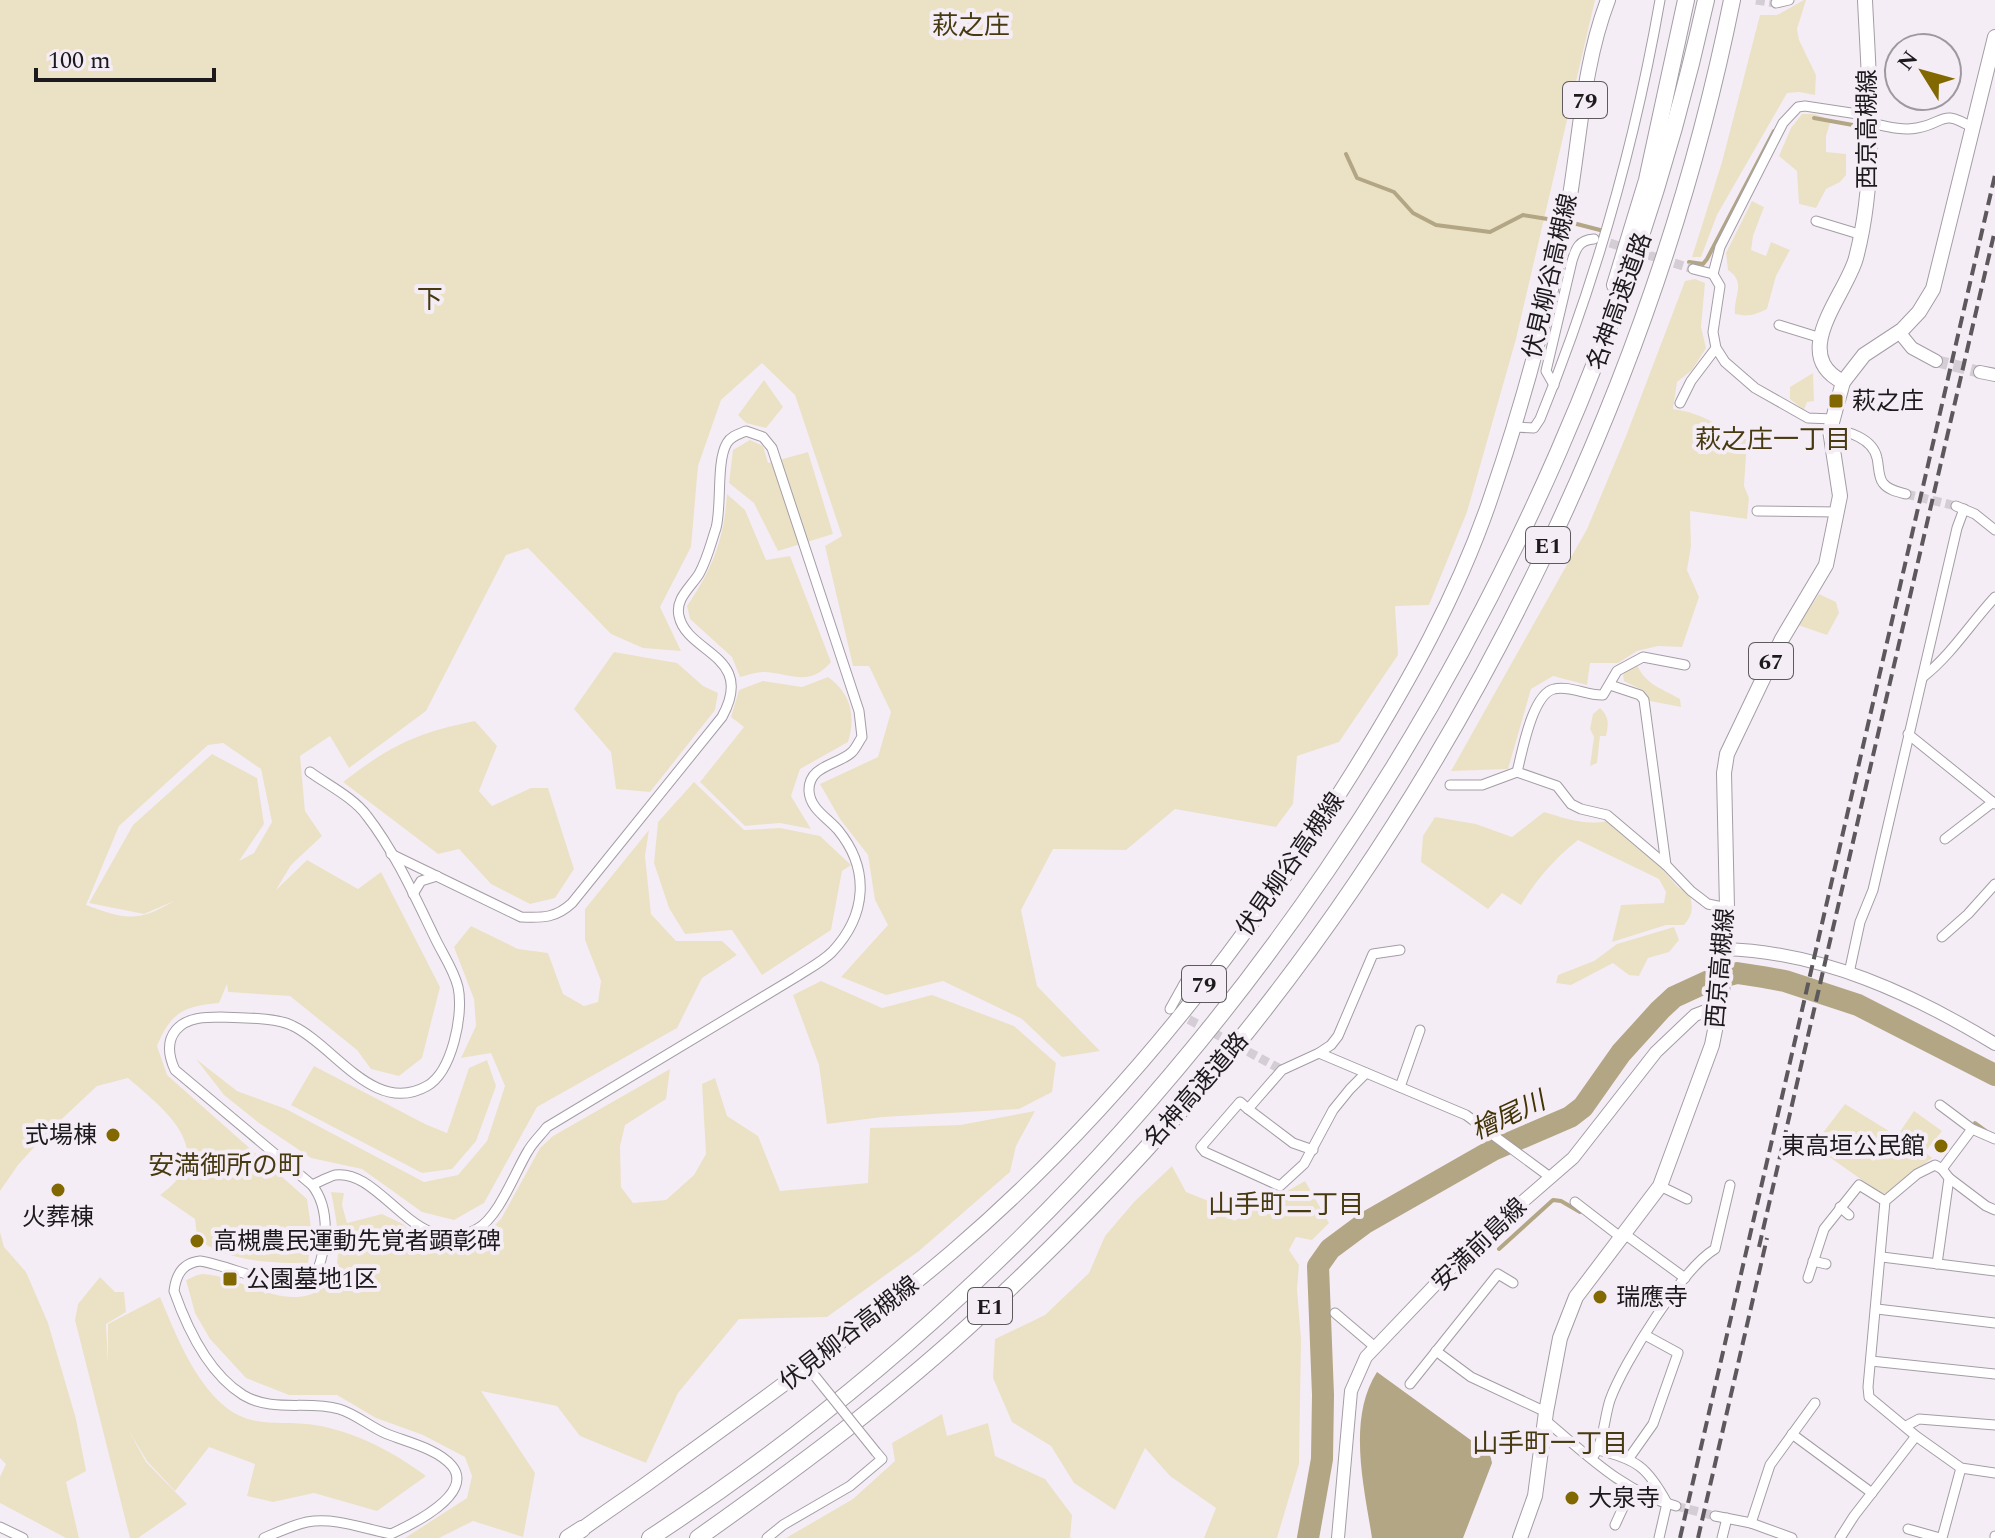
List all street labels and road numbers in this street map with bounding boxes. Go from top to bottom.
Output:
street label: 西京高槻線 [1850,69,1886,189]
road number: 79 [1563,82,1607,118]
street label: 伏見柳谷高槻線 [1515,190,1587,362]
street label: 名神高速道路 [1578,228,1661,375]
road number: E1 [1526,527,1570,563]
road number: 67 [1749,643,1793,679]
street label: 伏見柳谷高槻線 [1228,785,1354,944]
street label: 西京高槻線 [1698,907,1744,1029]
road number: 79 [1182,966,1226,1002]
street label: 名神高速道路 [1136,1025,1258,1157]
street label: 安満前島線 [1424,1190,1535,1299]
street label: 伏見柳谷高槻線 [772,1268,927,1400]
road number: E1 [968,1288,1012,1324]

